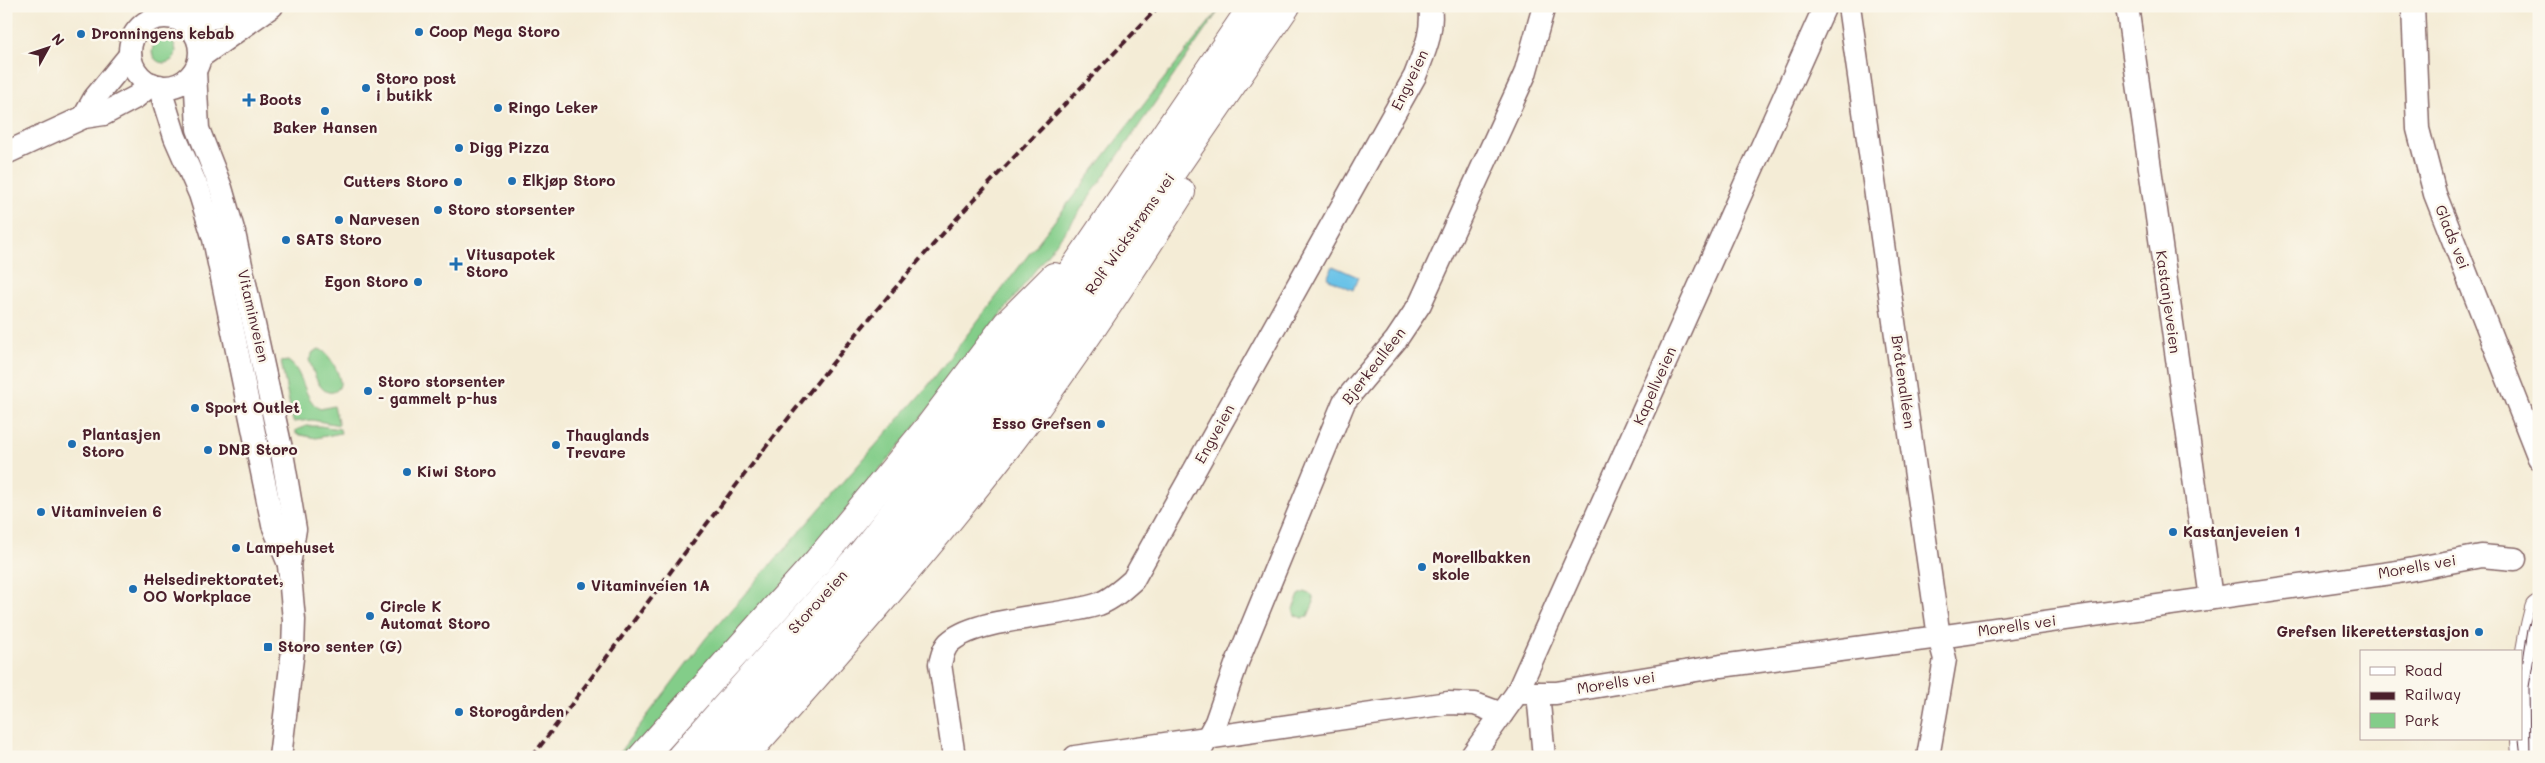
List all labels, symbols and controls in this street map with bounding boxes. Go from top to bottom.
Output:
place label: Coop Mega Storo [429,21,560,41]
north arrow [22,22,72,72]
place label: Dronningens kebab [91,23,234,43]
marker: Coop Mega Storo [413,26,425,38]
marker: Dronningens kebab [75,28,87,40]
text: N [48,29,69,50]
street label: Engveien [1386,46,1432,113]
place label: Storo post i butikk [376,68,457,105]
marker: Storo post i butikk [360,82,372,94]
place label: Boots [259,89,302,109]
marker: Boots [243,94,255,106]
place label: Ringo Leker [508,97,598,117]
marker: Ringo Leker [492,102,504,114]
marker: Baker Hansen [319,105,331,117]
place label: Baker Hansen [273,117,377,137]
place label: Digg Pizza [469,137,550,157]
marker: Digg Pizza [453,142,465,154]
street label: Rolf Wickstrøms vei [1080,169,1179,298]
place label: Elkjøp Storo [522,170,615,190]
place label: Cutters Storo [343,171,448,191]
marker: Elkjøp Storo [506,175,518,187]
marker: Cutters Storo [452,176,464,188]
place label: Storo storsenter [448,199,575,219]
street label: Glads vei [2431,202,2475,272]
marker: Storo storsenter [432,204,444,216]
place label: Narvesen [349,209,420,229]
marker: Narvesen [333,214,345,226]
place label: SATS Storo [296,229,382,249]
marker: SATS Storo [280,234,292,246]
place label: Vitusapotek Storo [466,244,555,281]
street label: Kastanjeveien [2152,249,2186,355]
marker: Vitusapotek Storo [450,258,462,270]
street label: Vitaminveien [234,268,274,364]
place label: Egon Storo [324,271,408,291]
marker: Egon Storo [412,276,424,288]
street label: Bjerkealléen [1337,323,1409,408]
street label: Bråtenalléen [1888,334,1920,430]
street label: Kapellveien [1628,343,1680,428]
place label: Storo storsenter - gammelt p-hus [378,371,505,408]
marker: Storo storsenter - gammelt p-hus [362,385,374,397]
place label: Sport Outlet [205,397,300,417]
street label: Engveien [1190,400,1239,467]
marker: Sport Outlet [189,402,201,414]
place label: Esso Grefsen [992,413,1091,433]
marker: Esso Grefsen [1095,418,1107,430]
place label: Plantasjen Storo [82,424,161,461]
place label: Thauglands Trevare [566,425,649,462]
marker: Plantasjen Storo [66,438,78,450]
place label: DNB Storo [218,439,298,459]
marker: Thauglands Trevare [550,439,562,451]
marker: DNB Storo [202,444,214,456]
place label: Kiwi Storo [417,461,496,481]
marker: Kiwi Storo [401,466,413,478]
place label: Vitaminveien 6 [51,501,162,521]
marker: Vitaminveien 6 [35,506,47,518]
place label: Kastanjeveien 1 [2183,521,2300,541]
marker: Kastanjeveien 1 [2167,526,2179,538]
place label: Lampehuset [246,537,335,557]
marker: Lampehuset [230,542,242,554]
place label: Morellbakken skole [1432,547,1531,584]
street label: Morells vei [2376,549,2458,583]
marker: Morellbakken skole [1416,561,1428,573]
street label: Storoveien [783,565,851,638]
place label: Helsedirektoratet, OO Workplace [143,569,284,606]
place label: Vitaminveien 1A [591,575,710,595]
marker: Vitaminveien 1A [575,580,587,592]
marker: Helsedirektoratet, OO Workplace [127,583,139,595]
place label: Circle K Automat Storo [380,596,490,633]
marker: Circle K Automat Storo [364,610,376,622]
street label: Morells vei [1976,610,2057,640]
place label: Grefsen likeretterstasjon [2276,621,2469,641]
marker: Grefsen likeretterstasjon [2473,626,2485,638]
place label: Storo senter (G) [278,636,402,656]
marker: Storo senter (G) [262,641,274,653]
legend [2360,650,2522,740]
text: Road [2405,660,2442,680]
street label: Morells vei [1575,666,1656,698]
text: Railway [2405,684,2461,704]
place label: Storogården [469,701,564,721]
marker: Storogården [453,706,465,718]
text: Park [2405,710,2439,730]

